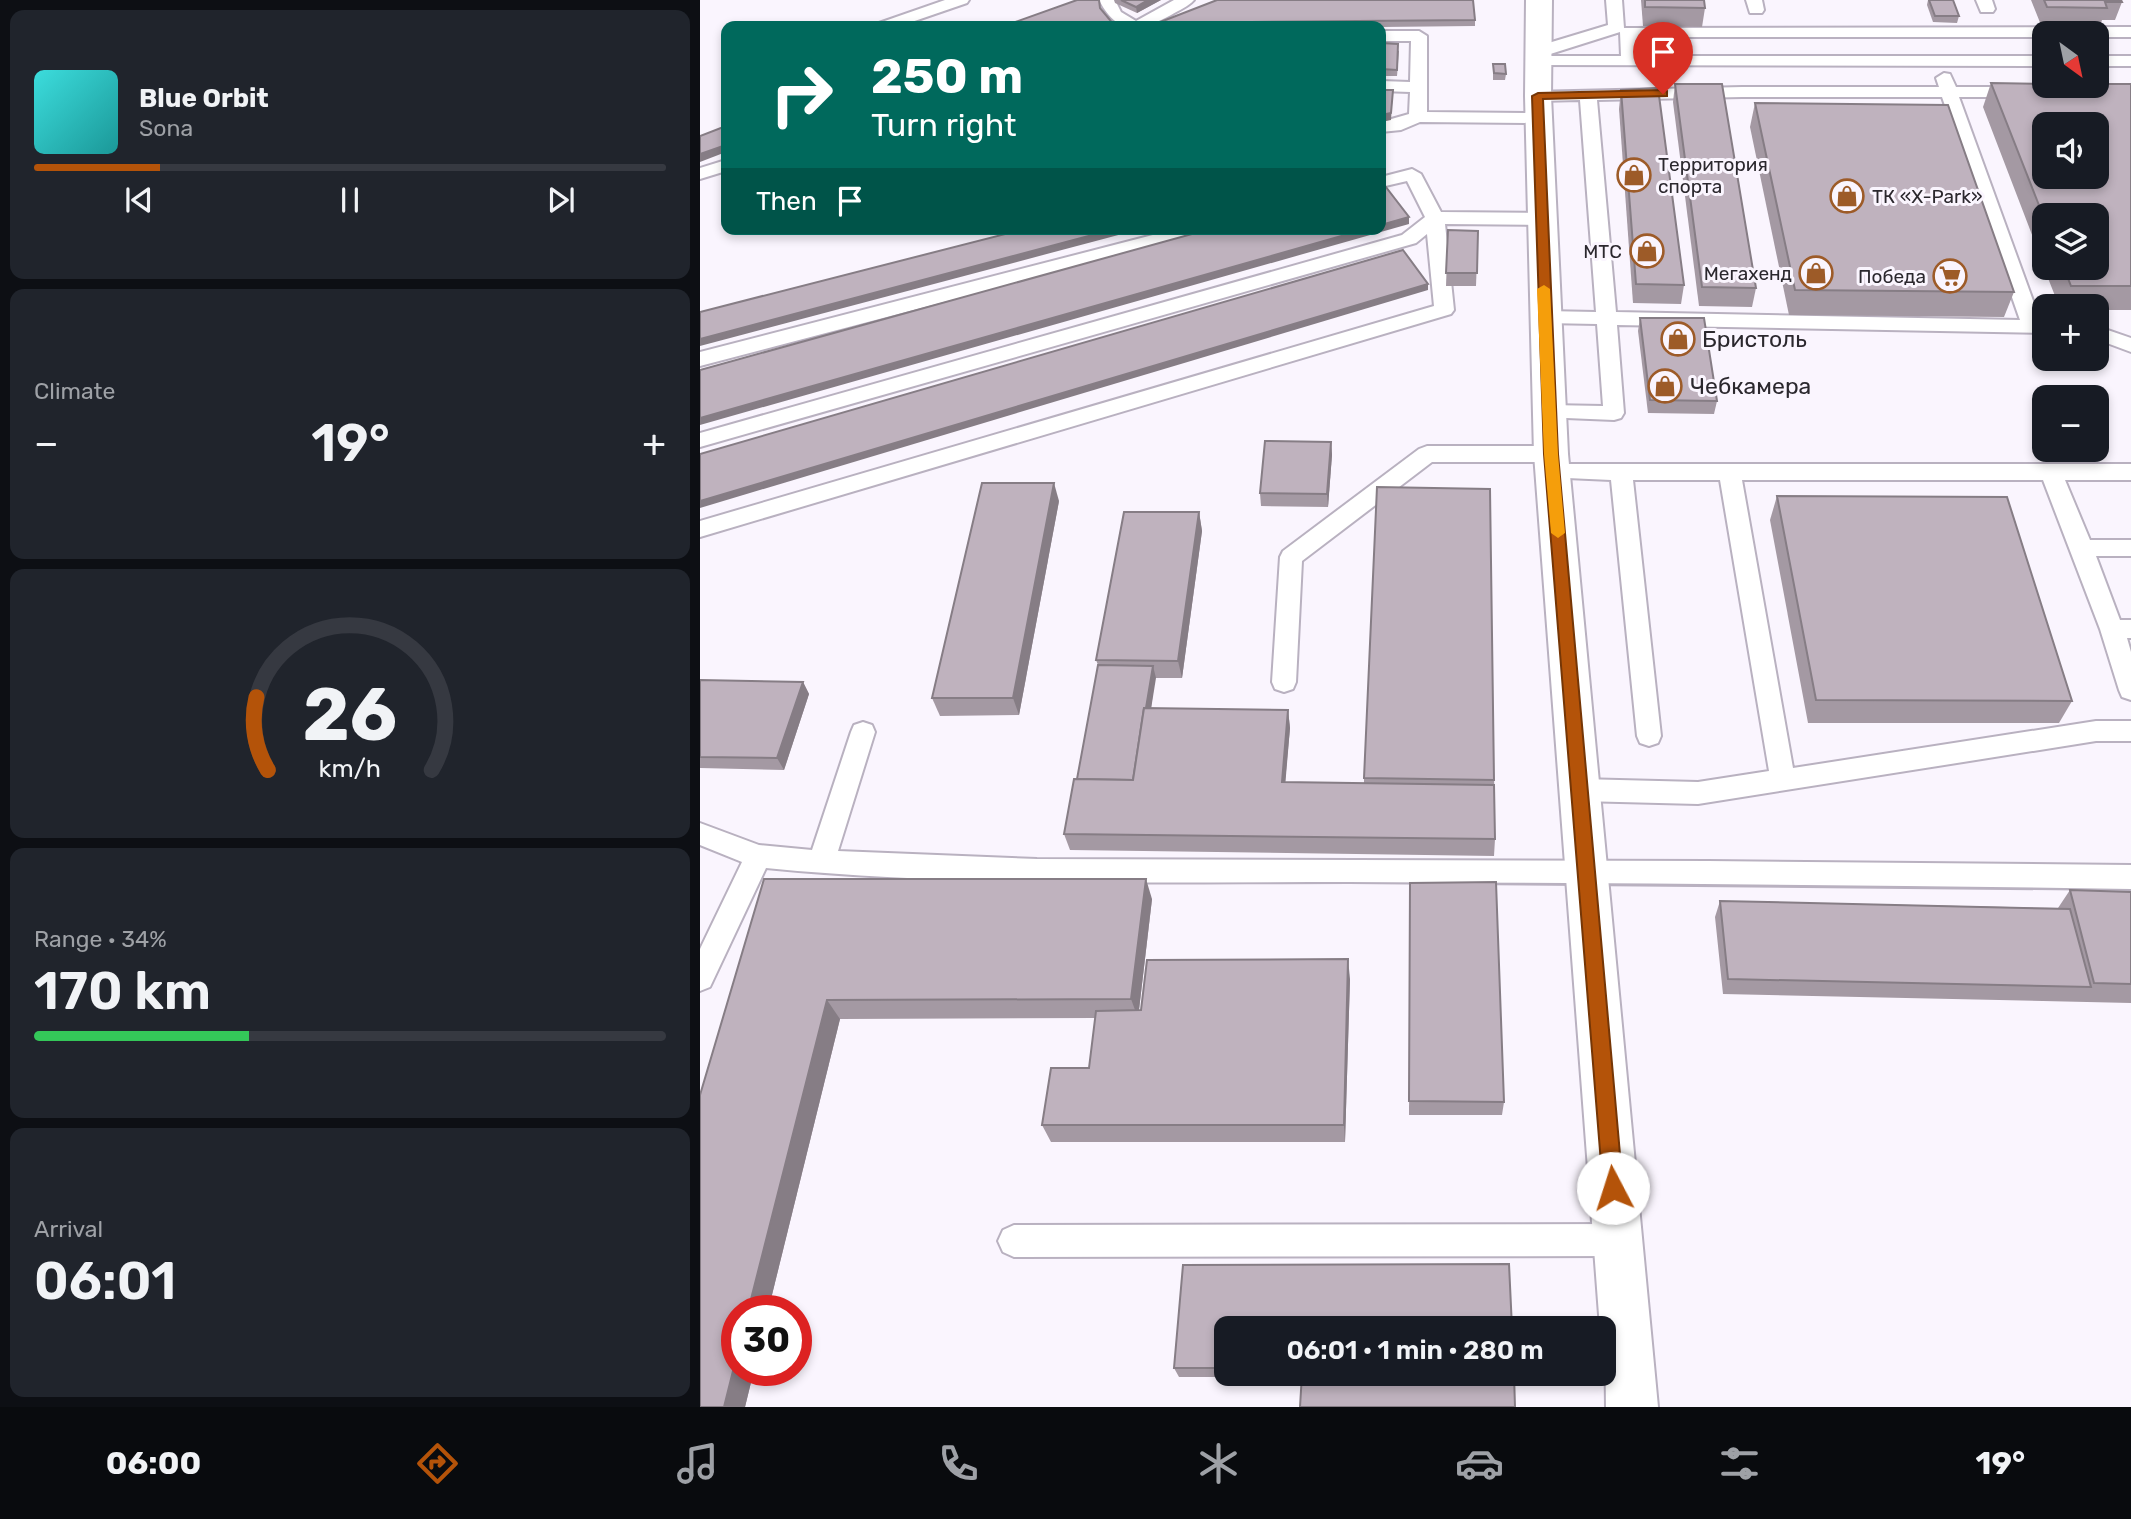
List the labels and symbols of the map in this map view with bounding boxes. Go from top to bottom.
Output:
north arrow [2032,21,2109,98]
pin [1633,22,1693,94]
place label: Территория спорта [1658,153,1768,198]
shop icon: Территория спорта [1615,156,1653,194]
shop icon: ТК «X-Park» [1828,177,1866,215]
place label: ТК «X-Park» [1872,185,1983,208]
shop icon: МТС [1628,232,1666,270]
place label: МТС [1583,240,1622,263]
shop icon: Мегахенд [1797,254,1835,292]
supermarket icon: Победа [1931,257,1969,295]
place label: Мегахенд [1704,262,1792,285]
place label: Победа [1858,265,1926,288]
shop icon: Бристоль [1659,320,1697,358]
place label: Бристоль [1702,325,1807,353]
shop icon: Чебкамера [1646,367,1684,405]
place label: Чебкамера [1690,372,1811,400]
position arrow [1576,1151,1650,1225]
speed limit sign: 30 [721,1295,812,1386]

